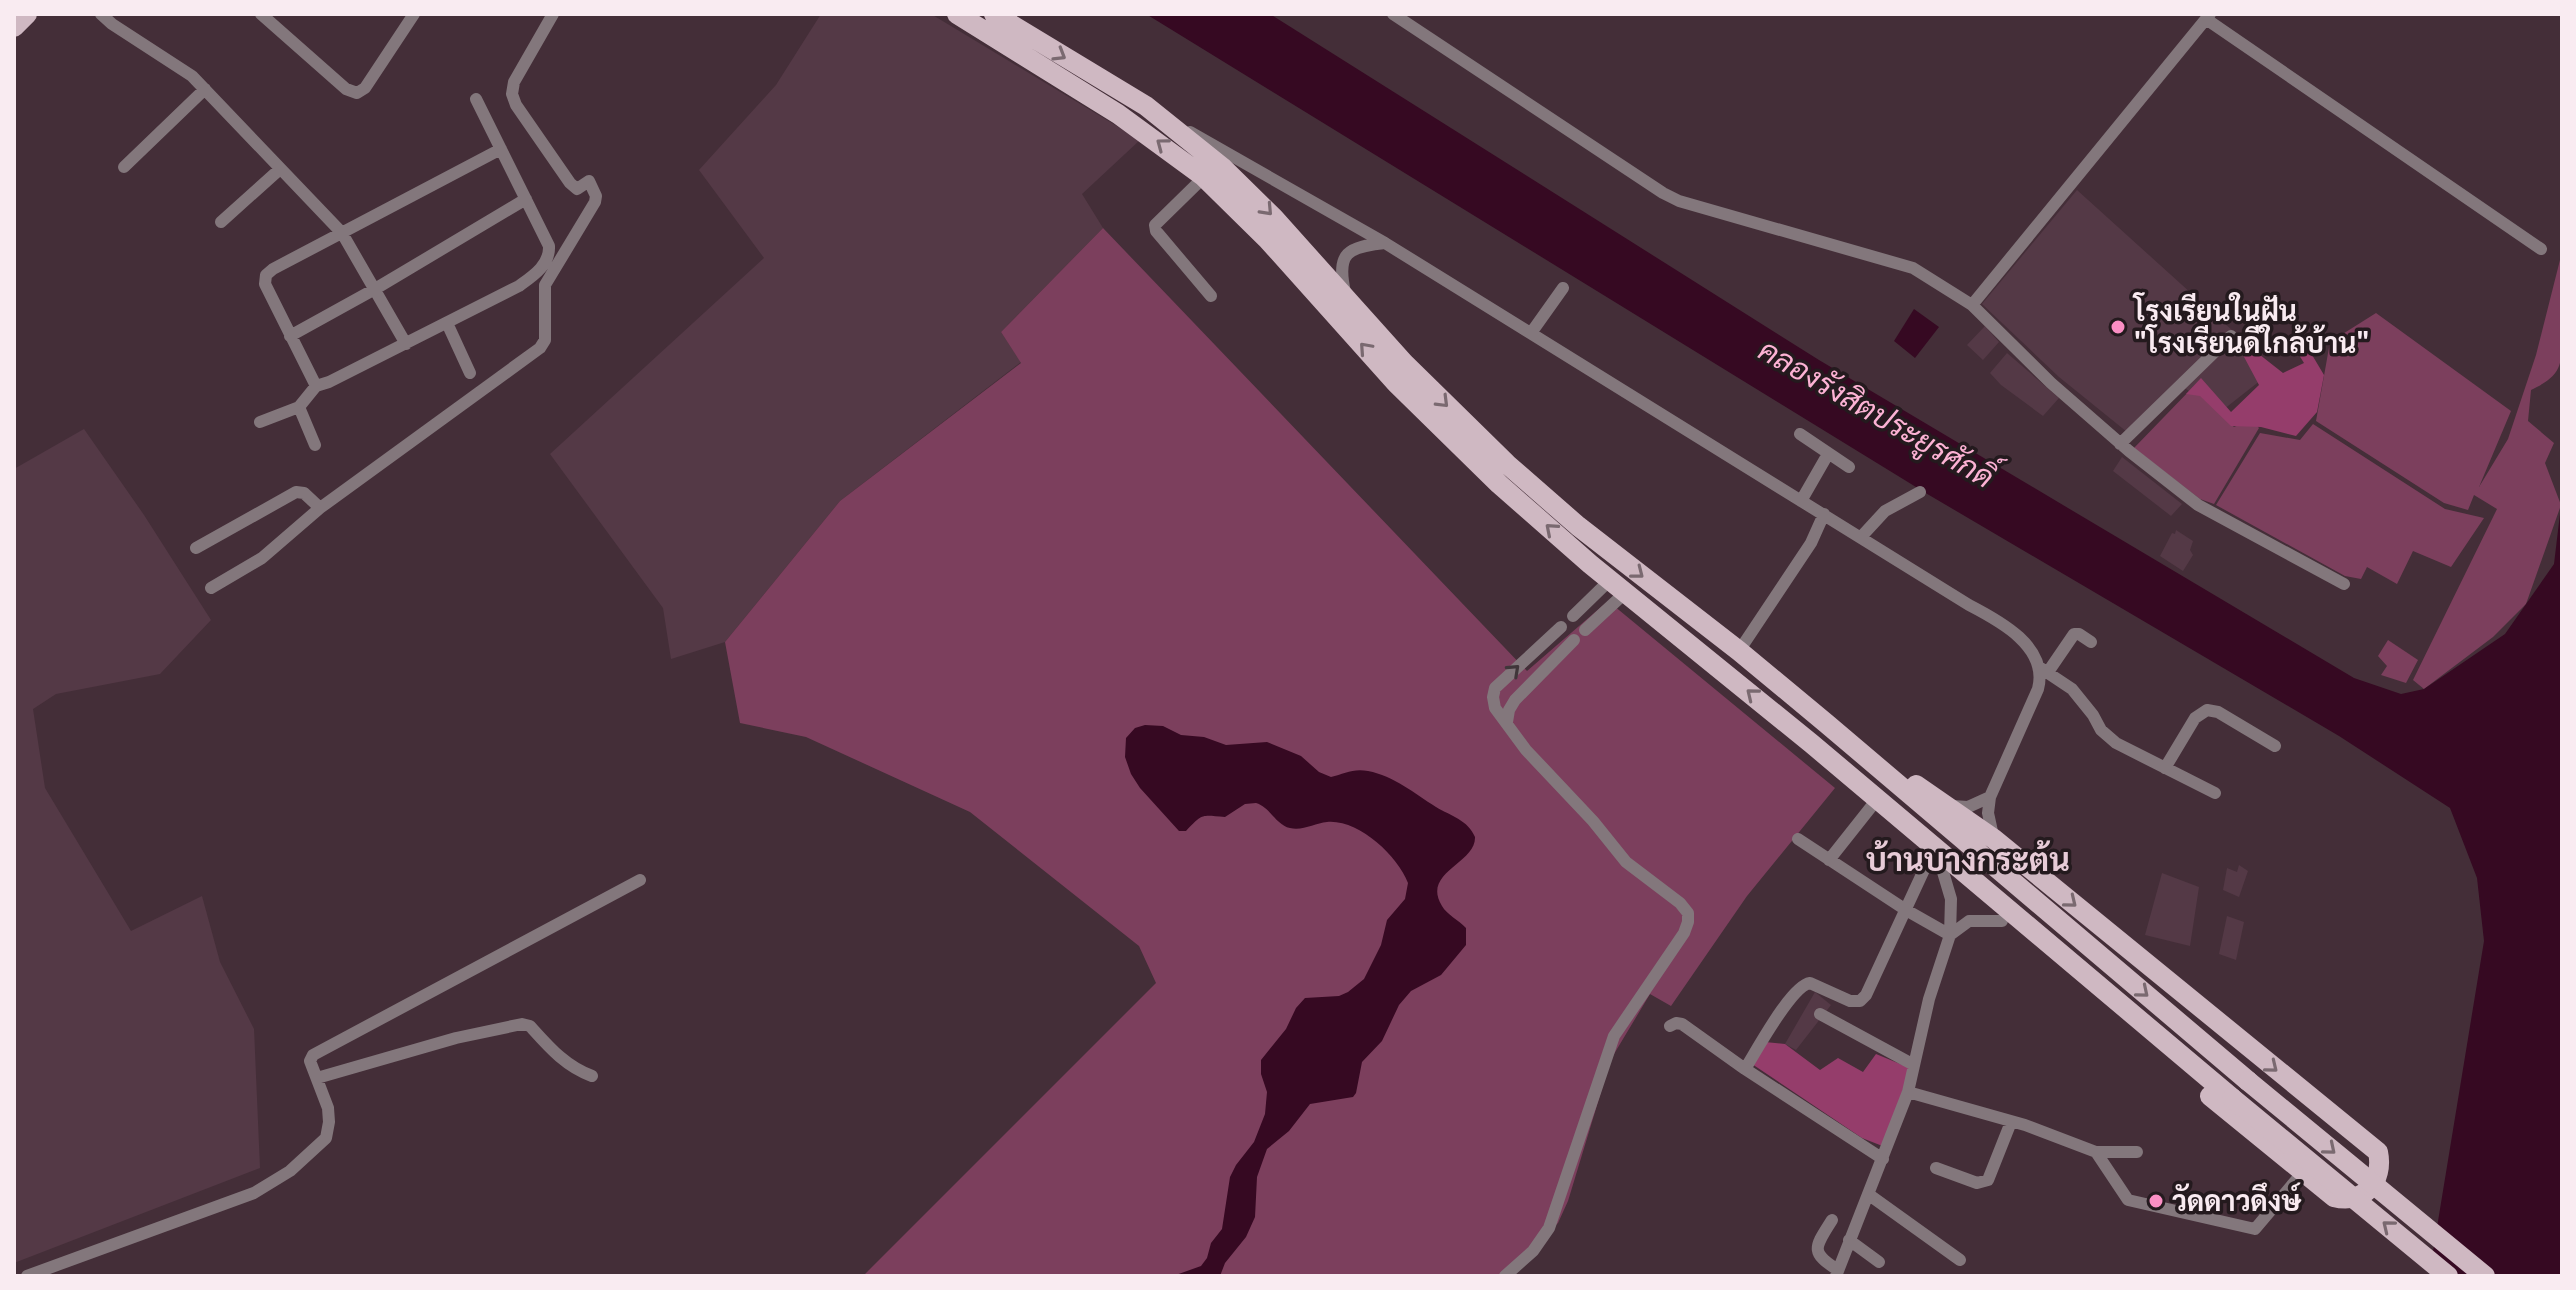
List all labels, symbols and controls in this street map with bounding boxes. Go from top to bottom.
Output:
one-way arrow [1051,45,1066,60]
one-way arrow [1156,140,1171,154]
one-way arrow [1258,201,1272,216]
place label: โรงเรียนในฝัน "โรงเรียนดีใกล้บ้าน" [2132,292,2369,358]
marker: โรงเรียนในฝัน "โรงเรียนดีใกล้บ้าน" [2109,318,2127,336]
water label: คลองรังสิตประยูรศักดิ์ [1751,325,2009,500]
one-way arrow [1360,342,1375,357]
one-way arrow [1434,393,1448,407]
one-way arrow [1545,525,1560,539]
one-way arrow [1629,563,1643,578]
one-way arrow [1505,665,1519,680]
one-way arrow [1746,690,1761,704]
district label: บ้านบางกระต้น [1866,840,2070,877]
one-way arrow [2061,892,2076,907]
one-way arrow [2133,982,2148,997]
one-way arrow [2263,1057,2277,1072]
one-way arrow [2321,1139,2335,1154]
place label: วัดดาวดึงษ์ [2172,1182,2302,1216]
marker: วัดดาวดึงษ์ [2147,1192,2165,1210]
one-way arrow [2382,1222,2397,1236]

